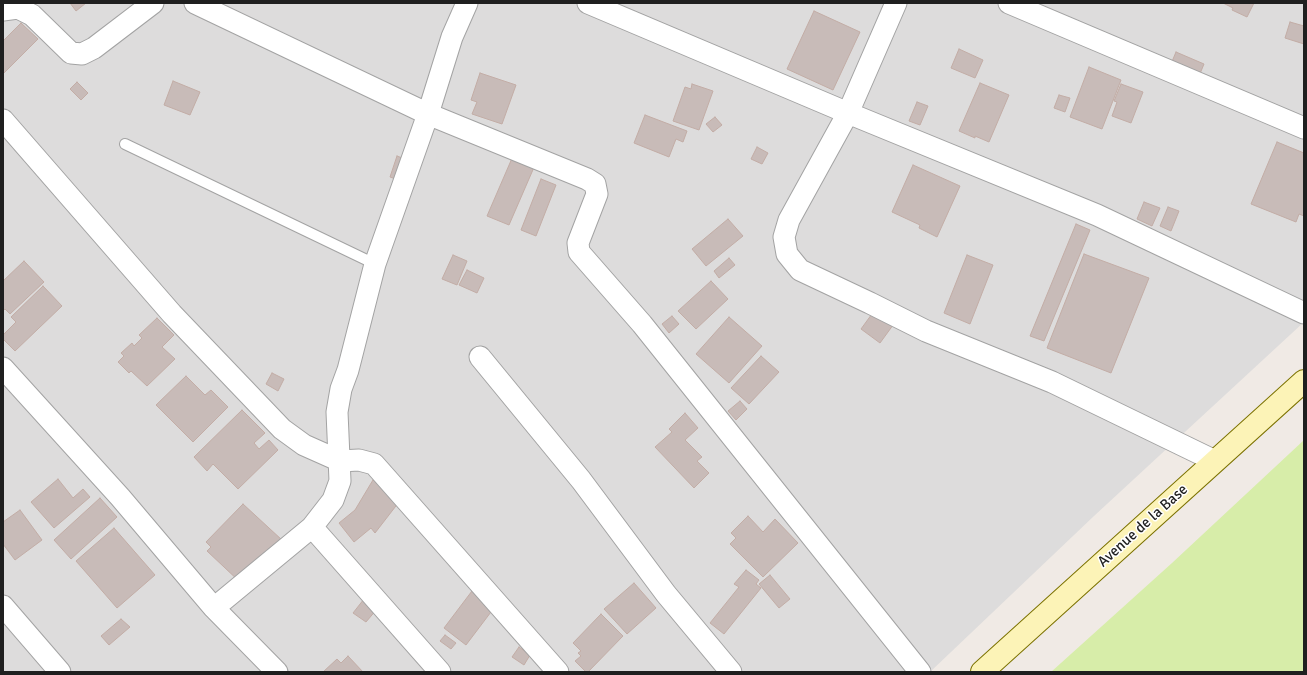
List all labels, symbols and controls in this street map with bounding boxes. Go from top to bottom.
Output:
street label: Avenue de la Base [1094,481,1192,571]

